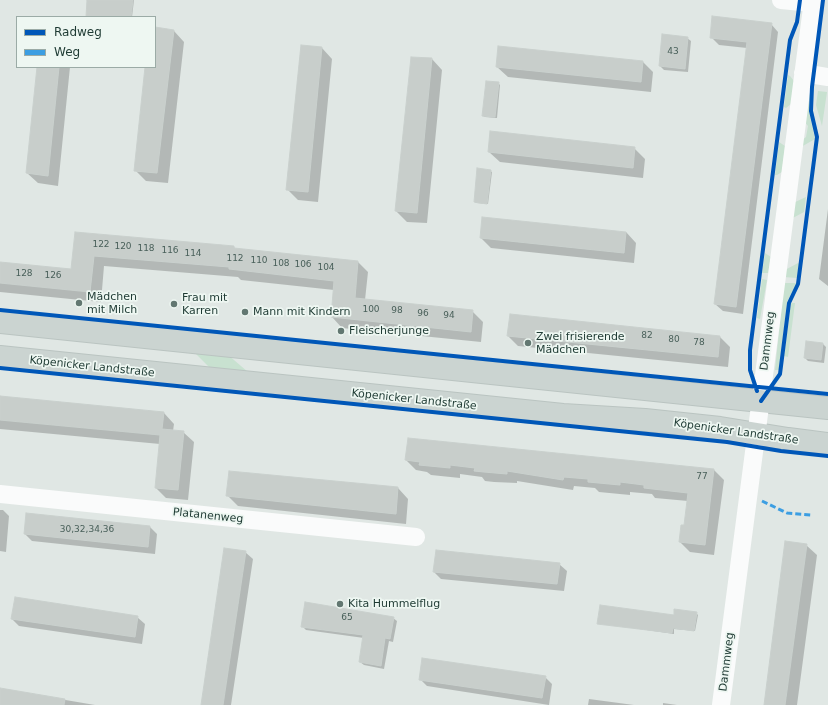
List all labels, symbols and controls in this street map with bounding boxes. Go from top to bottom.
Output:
legend [16,16,156,68]
text: Radweg [54,25,102,39]
text: Weg [54,45,80,59]
house number: 43 [667,47,679,57]
house number: 122 [92,240,110,250]
house number: 120 [114,242,132,252]
house number: 118 [137,244,155,254]
house number: 116 [161,246,179,256]
house number: 114 [184,249,202,259]
house number: 112 [226,254,244,264]
house number: 110 [250,256,268,266]
house number: 108 [272,259,290,269]
house number: 106 [294,260,312,270]
house number: 104 [317,263,335,273]
house number: 128 [15,269,33,279]
house number: 126 [44,271,62,281]
place label: Mädchen mit Milch [87,290,137,316]
place label: Frau mit Karren [182,291,227,317]
marker: Mädchen mit Milch [74,298,84,308]
marker: Frau mit Karren [169,299,179,309]
place label: Mann mit Kindern [253,305,351,319]
house number: 100 [362,305,380,315]
house number: 98 [391,306,403,316]
marker: Mann mit Kindern [240,307,250,317]
house number: 96 [417,309,429,319]
house number: 94 [443,311,455,321]
street label: Dammweg [758,311,778,371]
place label: Fleischerjunge [349,324,429,338]
marker: Fleischerjunge [336,326,346,336]
place label: Zwei frisierende Mädchen [536,330,625,356]
house number: 82 [641,331,653,341]
house number: 80 [668,335,680,345]
marker: Zwei frisierende Mädchen [523,338,533,348]
house number: 78 [693,338,705,348]
street label: Köpenicker Landstraße [29,354,155,380]
street label: Köpenicker Landstraße [351,387,477,413]
street label: Köpenicker Landstraße [673,417,799,447]
house number: 77 [696,472,708,482]
street label: Platanenweg [172,506,244,526]
house number: 30,32,34,36 [60,525,114,535]
place label: Kita Hummelflug [348,597,440,611]
marker: Kita Hummelflug [335,599,345,609]
house number: 65 [341,613,353,623]
street label: Dammweg [717,632,737,692]

